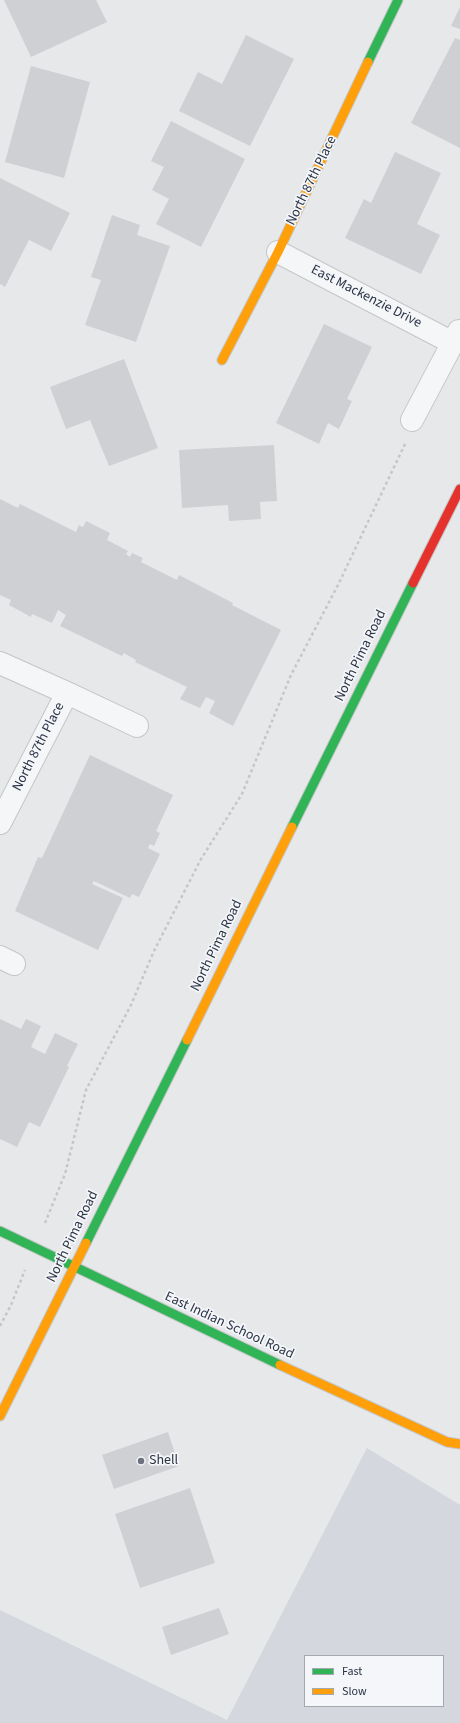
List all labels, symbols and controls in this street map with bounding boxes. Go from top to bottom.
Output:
street label: North 87th Place [283,134,341,228]
street label: East Mackenzie Drive [308,262,424,332]
street label: North Pima Road [332,608,390,704]
street label: North 87th Place [9,700,69,794]
street label: North Pima Road [188,898,246,994]
street label: North Pima Road [44,1189,102,1285]
street label: East Indian School Road [162,1289,296,1363]
place label: Shell [149,1453,178,1469]
marker: Shell [136,1456,146,1466]
legend [304,1655,444,1707]
text: Fast [342,1663,362,1680]
text: Slow [342,1683,367,1700]

